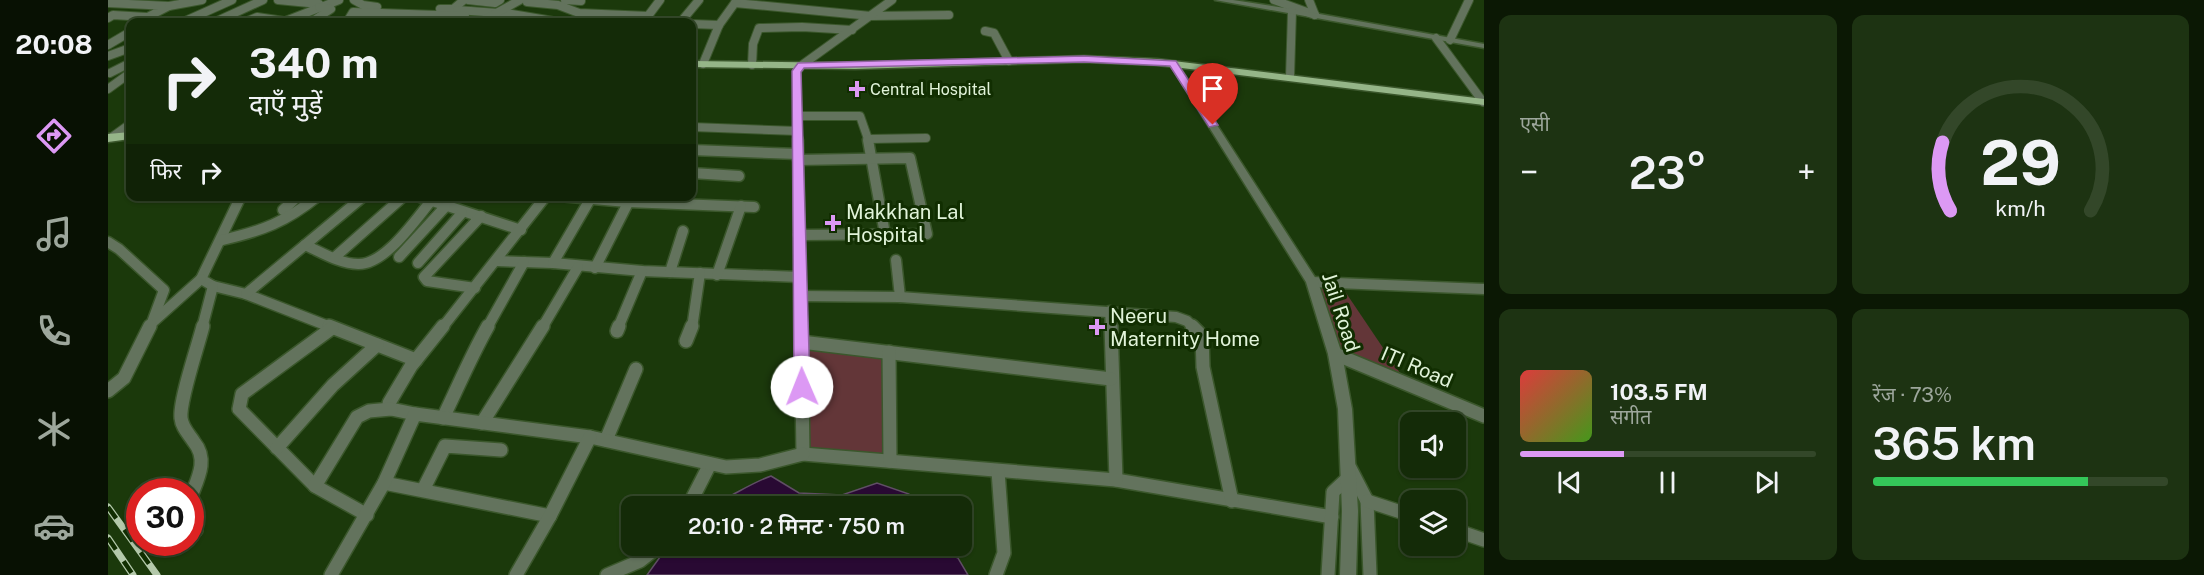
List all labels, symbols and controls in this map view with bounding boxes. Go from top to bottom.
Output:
text: 20:08 [15,28,93,60]
text: 340 m [249,38,379,87]
icon: right [150,42,228,120]
pin [1187,63,1238,125]
icon: arrive [1196,72,1229,105]
marker: Central Hospital [848,80,866,98]
place label: Central Hospital [870,80,991,99]
text: दाएँ मुड़ें [249,88,322,120]
text: एसी [1520,112,1550,136]
icon: directions [33,115,75,157]
text: 29 [1980,126,2061,199]
text: 23° [1629,146,1707,199]
text: − [1520,153,1538,191]
text: + [1797,153,1815,191]
icon: right [194,156,227,189]
text: फिर [150,158,182,184]
text: km/h [1995,197,2045,222]
place label: Makkhan Lal Hospital [846,200,964,247]
icon: music [33,213,75,255]
marker: Makkhan Lal Hospital [824,214,842,232]
street label: Jail Road [1317,269,1365,355]
place label: Neeru Maternity Home [1110,304,1260,351]
icon: phone [33,310,75,352]
marker: Neeru Maternity Home [1088,318,1106,336]
street label: ITI Road [1378,341,1456,393]
position arrow [770,355,834,419]
text: 103.5 FM [1610,379,1708,405]
text: रेंज · 73% [1873,383,1952,407]
text: संगीत [1610,405,1651,429]
icon: climate [33,408,75,450]
map controls [1400,412,1466,556]
button: sound [1400,412,1466,478]
text: 365 km [1873,417,2036,470]
icon: previous [1553,466,1586,499]
icon: pause [1651,466,1684,499]
icon: next [1750,466,1783,499]
speed limit sign: 30 [126,478,204,556]
button: layers [1400,490,1466,556]
icon: car [33,505,75,547]
text: 20:10 · 2 मिनट · 750 m [688,513,905,539]

